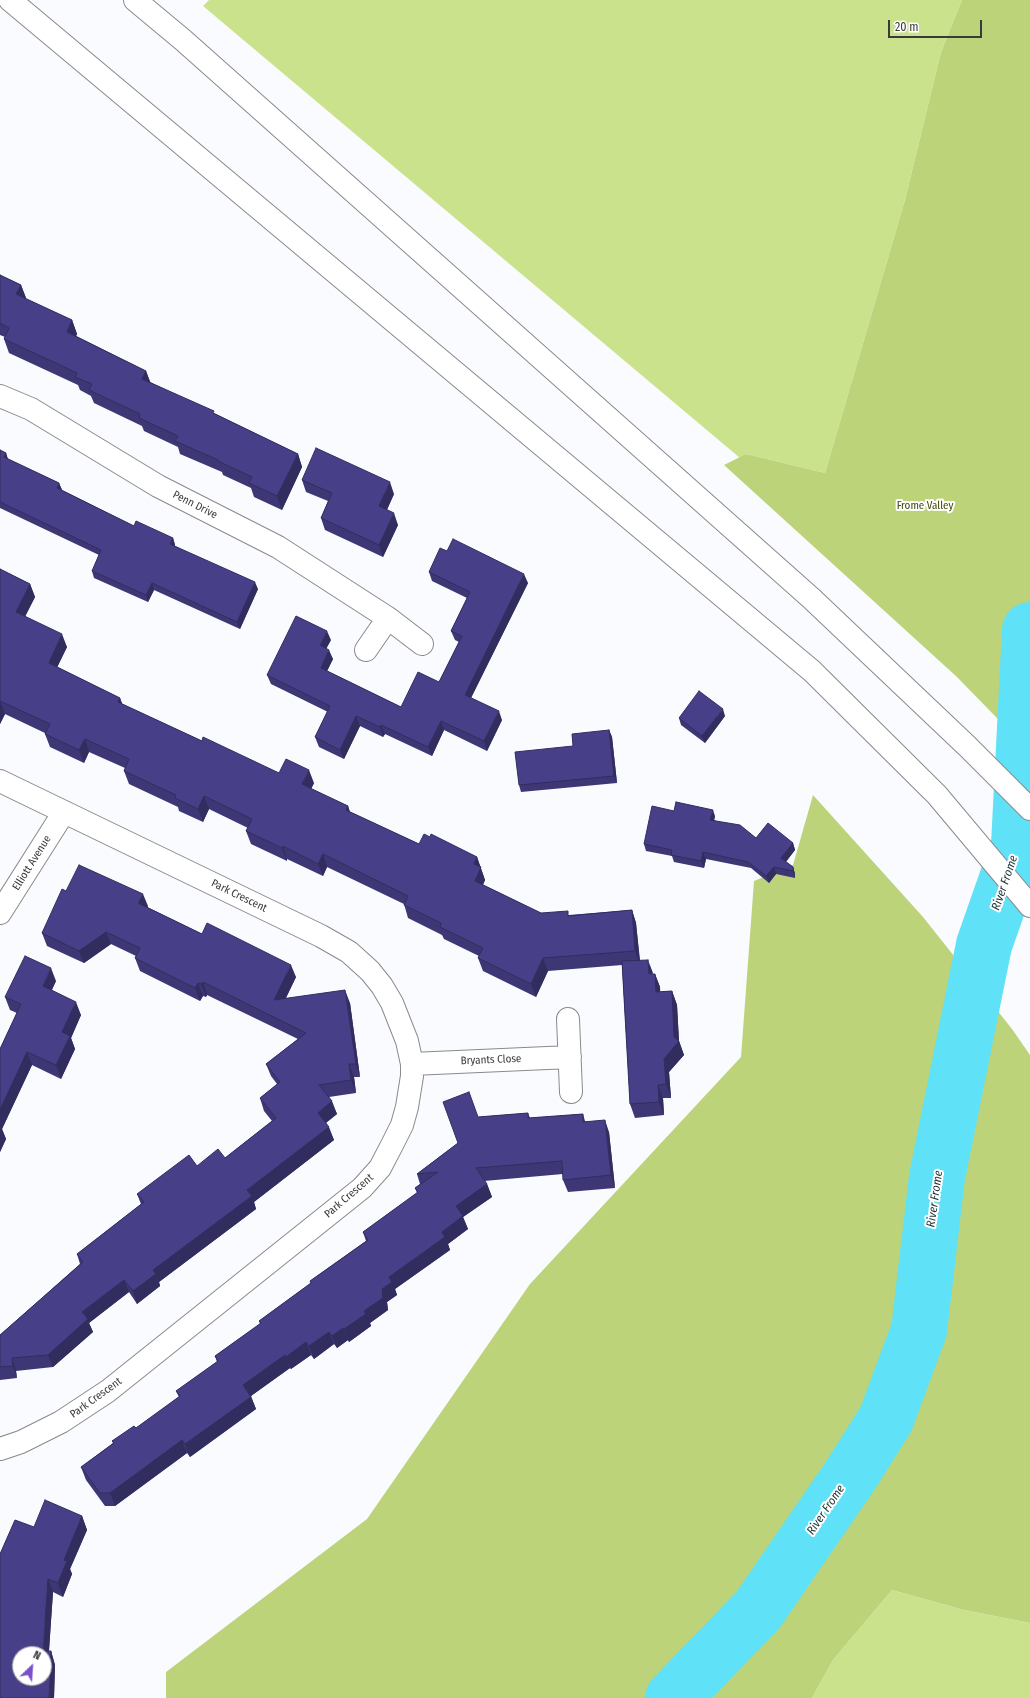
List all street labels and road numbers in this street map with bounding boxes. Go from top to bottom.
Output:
street label: Penn Drive [170,488,220,522]
street label: Elliott Avenue [10,833,54,893]
street label: Park Crescent [209,877,269,915]
street label: Bryants Close [460,1052,522,1068]
street label: Park Crescent [322,1171,376,1221]
street label: Park Crescent [68,1375,124,1421]

